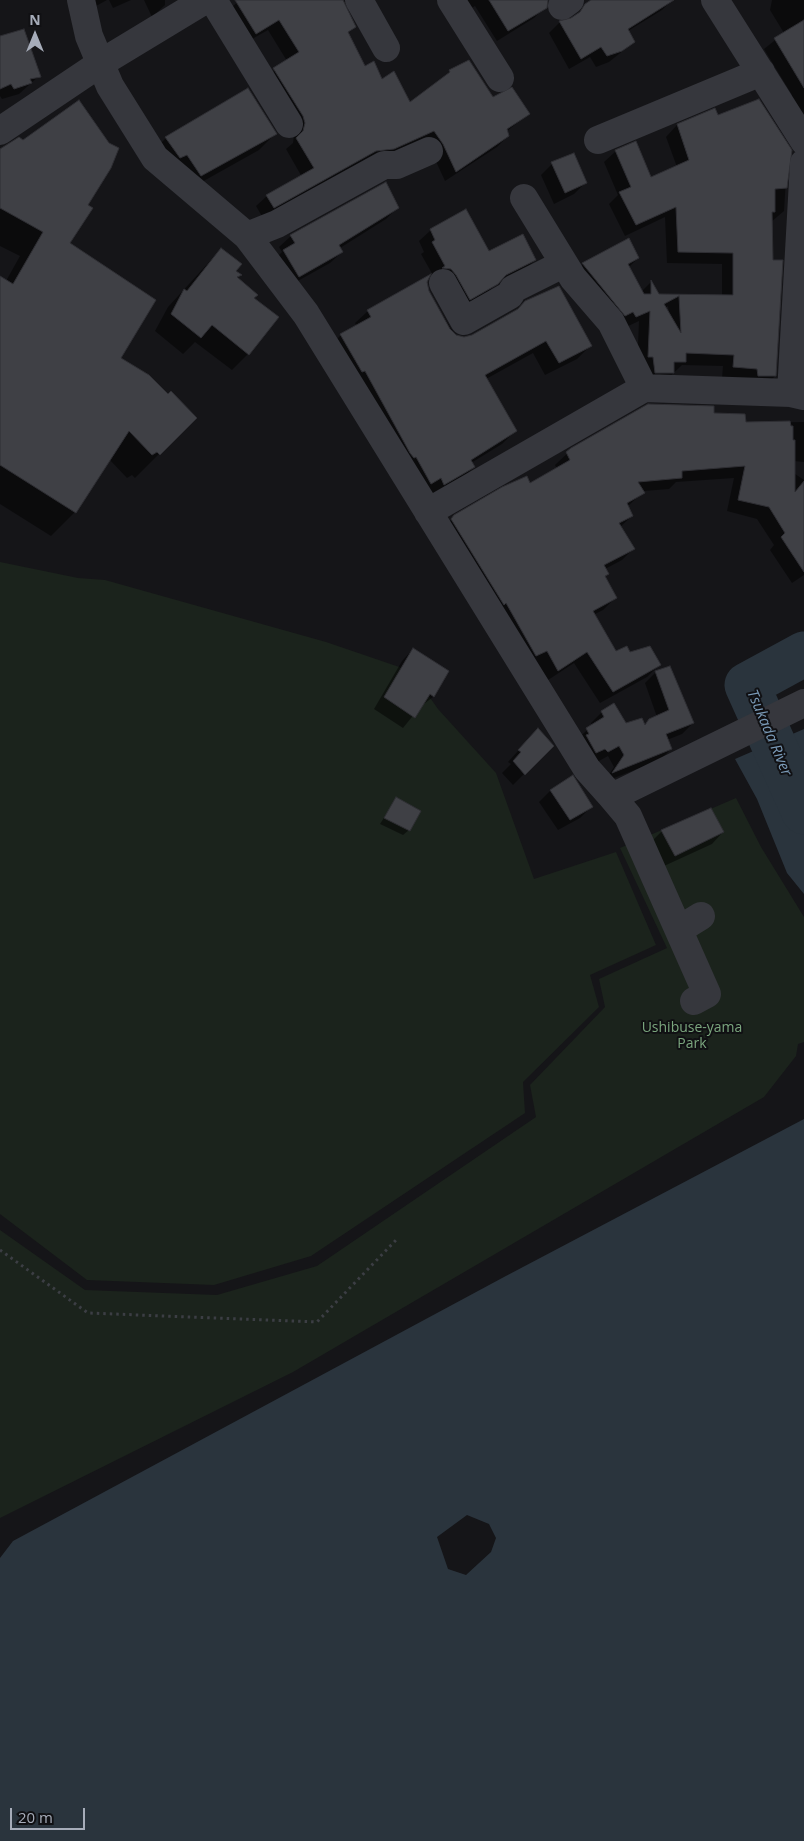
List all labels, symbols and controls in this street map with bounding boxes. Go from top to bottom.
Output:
north arrow [10,10,60,60]
text: N [29,10,41,29]
water label: Tsukada River [743,687,795,779]
park label: Ushibuse-yama Park [642,1020,742,1052]
scale bar [12,1798,88,1830]
text: 20 m [18,1807,53,1827]

